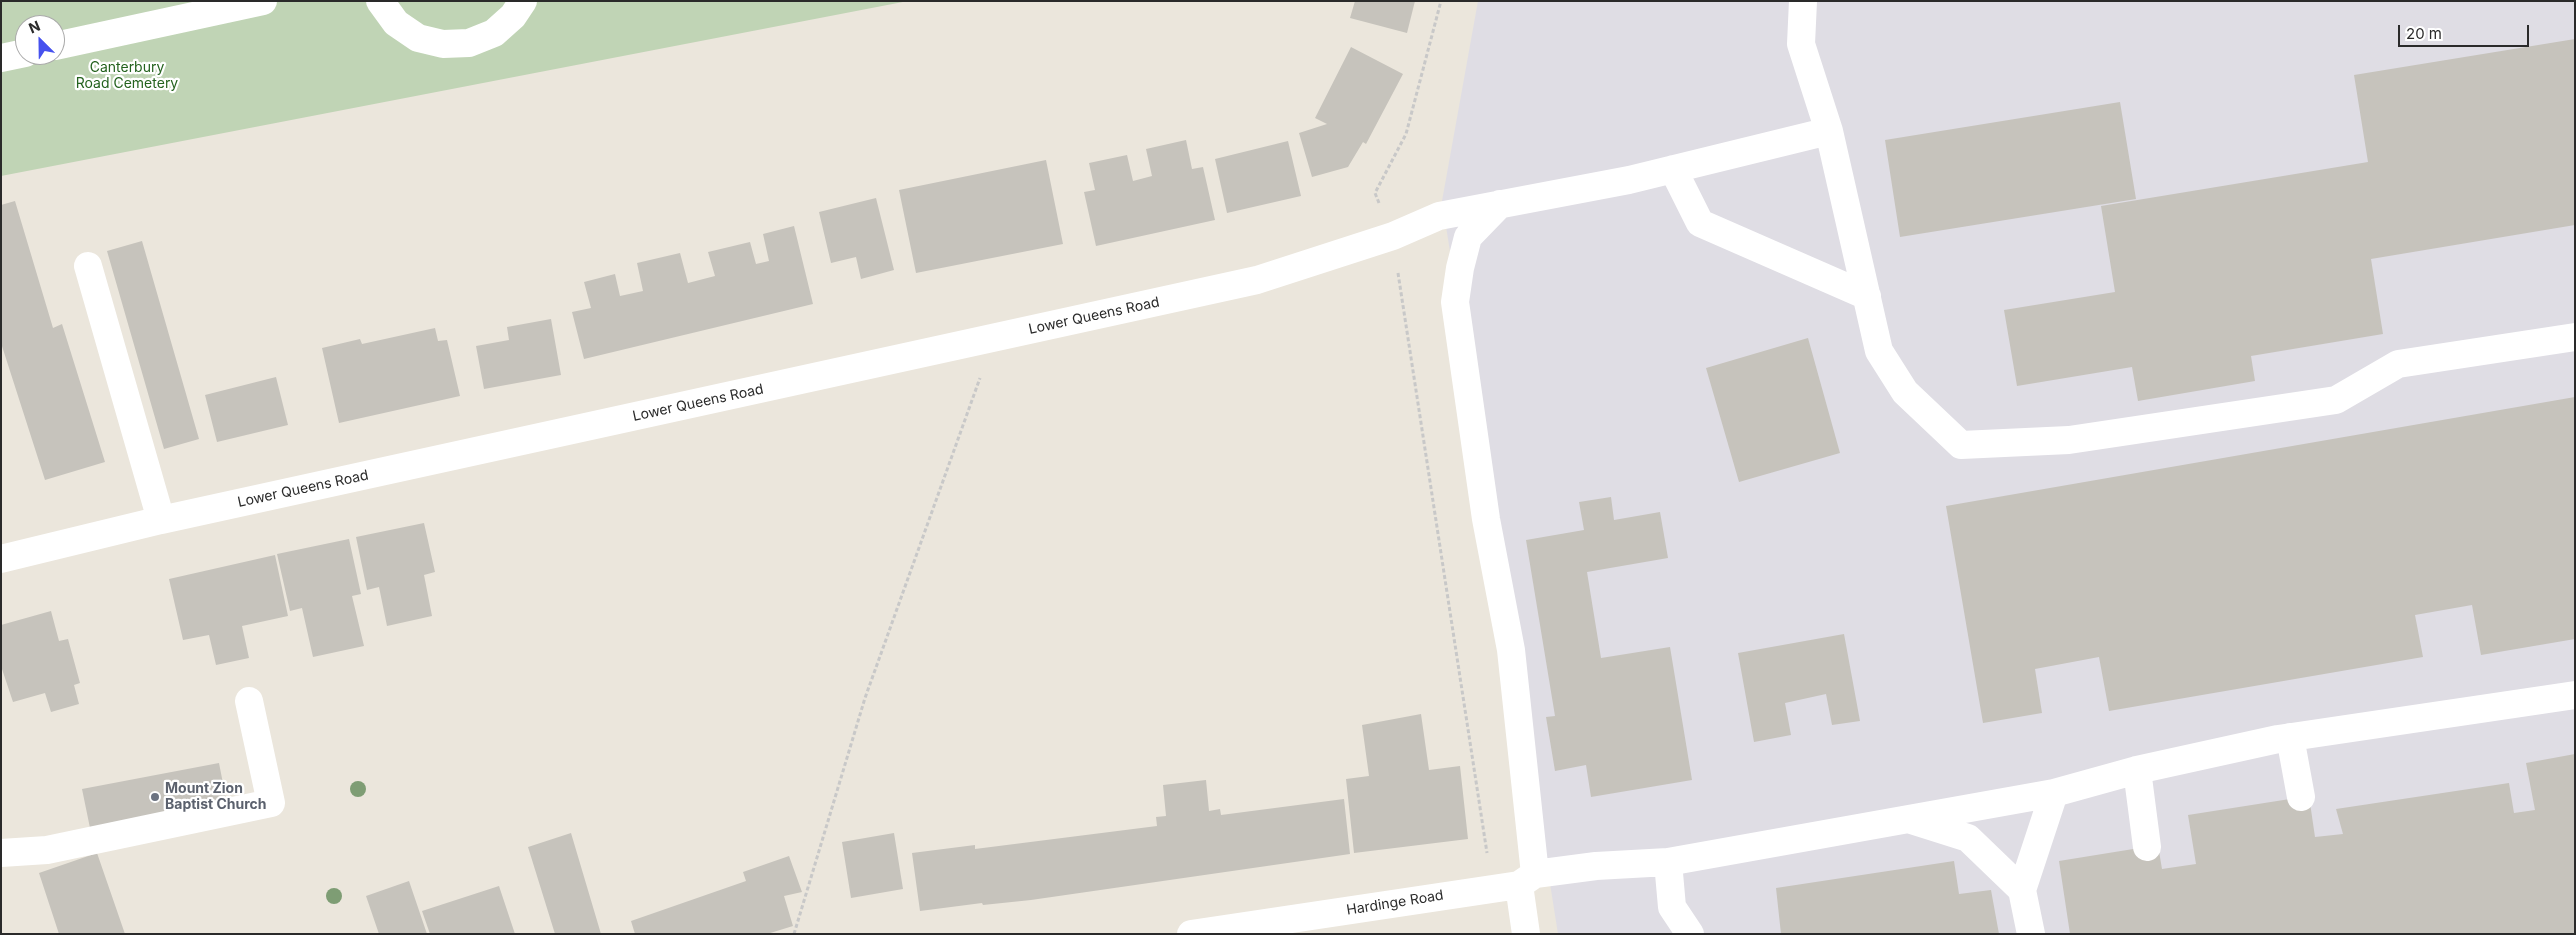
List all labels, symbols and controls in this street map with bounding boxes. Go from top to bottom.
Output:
north arrow [15,15,65,65]
scale bar [2401,15,2532,47]
text: N [26,17,43,37]
text: 20 m [2406,24,2442,43]
park label: Canterbury Road Cemetery [76,60,178,92]
street label: Lower Queens Road [1027,294,1161,338]
street label: Lower Queens Road [631,381,765,425]
street label: Lower Queens Road [236,467,370,511]
place label: Mount Zion Baptist Church [165,781,267,814]
marker: Mount Zion Baptist Church [149,791,161,803]
street label: Hardinge Road [1345,887,1445,919]

